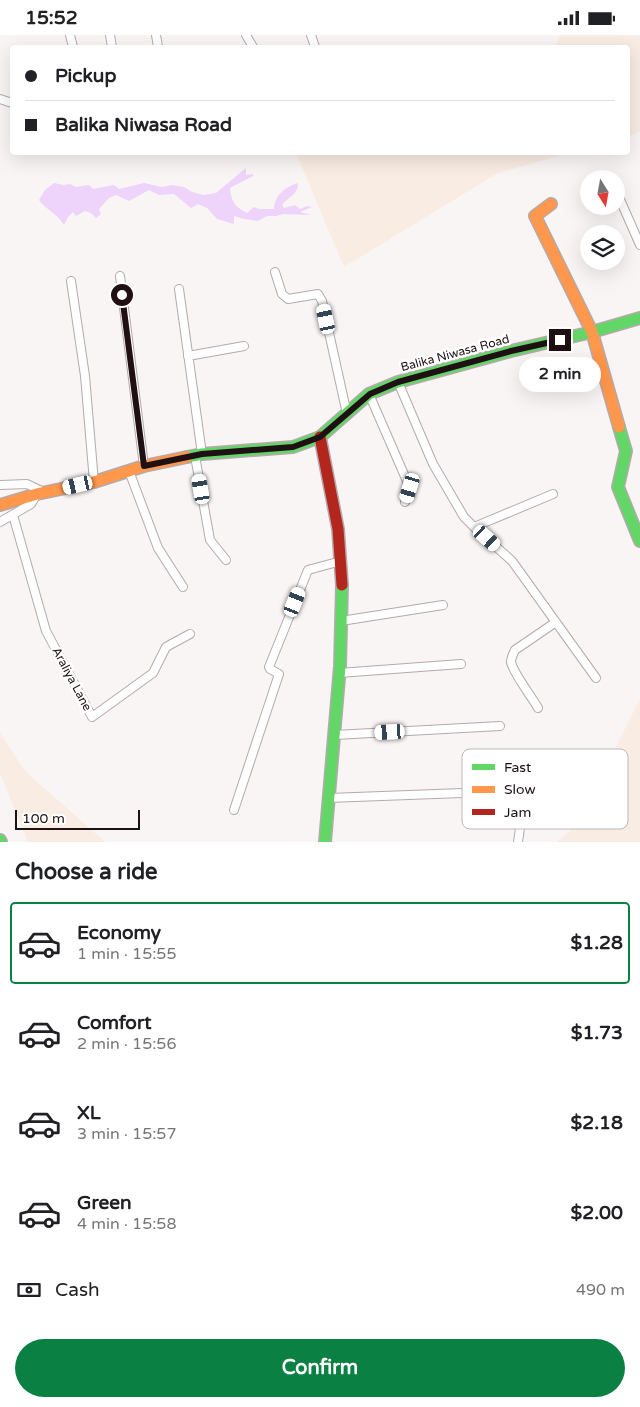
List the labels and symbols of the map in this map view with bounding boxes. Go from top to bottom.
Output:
north arrow [580,170,625,215]
route start [111,284,133,306]
car [315,303,336,335]
route end [549,329,571,351]
street label: Balika Niwasa Road [399,332,511,374]
callout: 2 min [519,357,601,393]
car [398,471,421,505]
car [191,473,210,505]
car [61,474,94,496]
car [470,522,503,554]
car [282,585,307,619]
street label: Araliya Lane [49,645,95,713]
car [374,724,405,740]
legend [462,749,628,829]
text: Fast [504,759,532,776]
text: Slow [504,781,536,798]
text: Jam [504,804,531,821]
scale bar [15,807,140,830]

